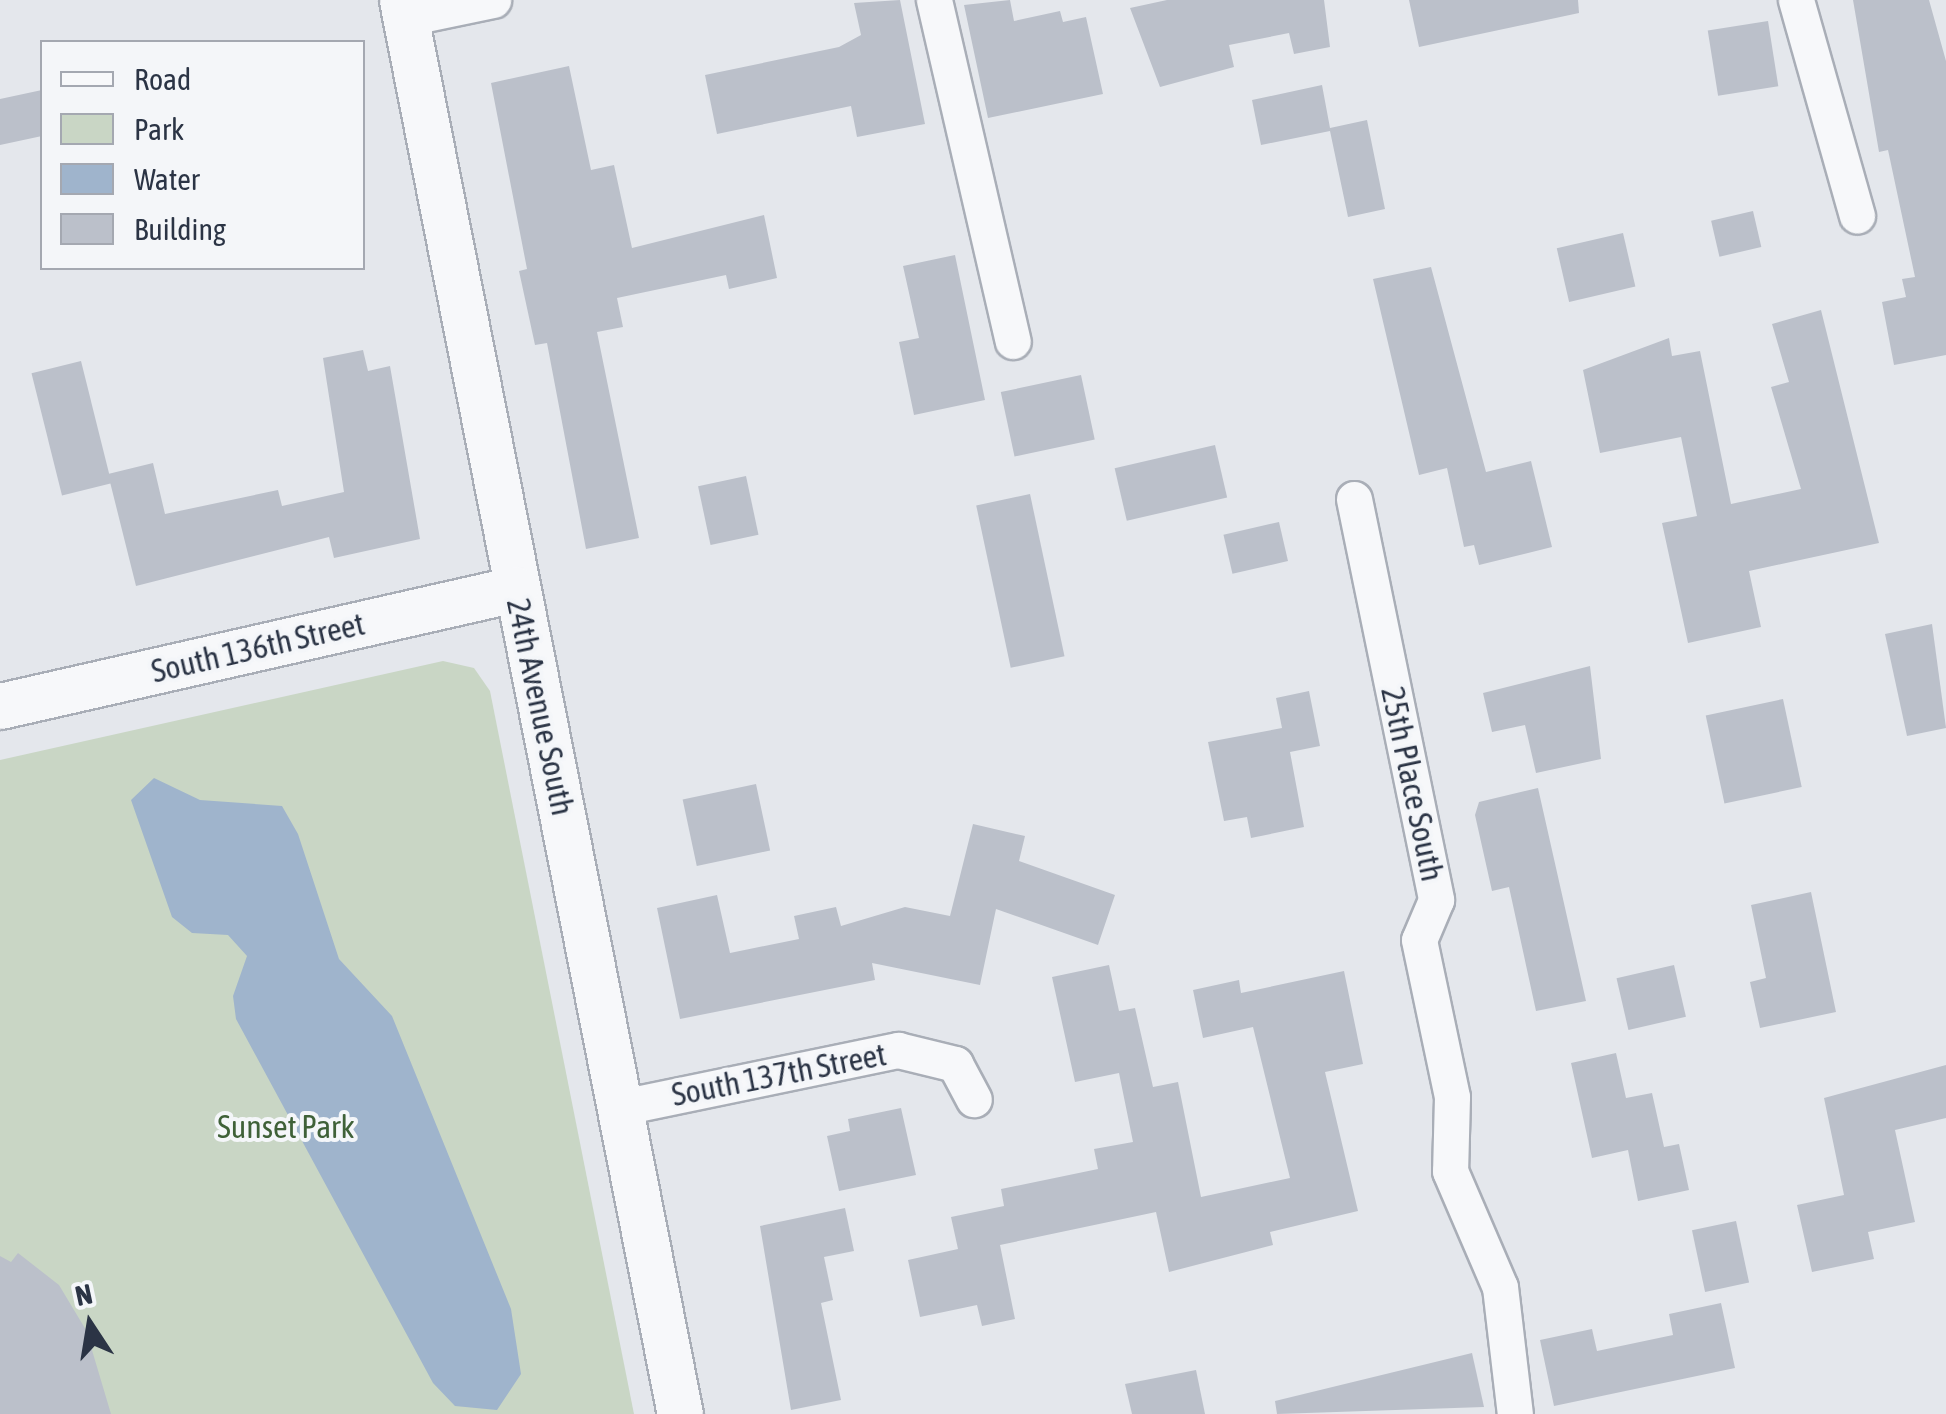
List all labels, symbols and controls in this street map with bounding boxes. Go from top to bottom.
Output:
legend [40,40,365,270]
text: Road [134,62,191,96]
text: Park [134,112,184,146]
text: Water [134,162,200,196]
text: Building [134,212,226,246]
street label: 24th Avenue South [498,595,582,819]
street label: South 136th Street [148,605,368,691]
street label: 25th Place South [1373,683,1451,885]
street label: South 137th Street [669,1035,889,1115]
park label: Sunset Park [217,1108,355,1146]
north arrow [40,1274,140,1374]
text: N [72,1277,95,1312]

